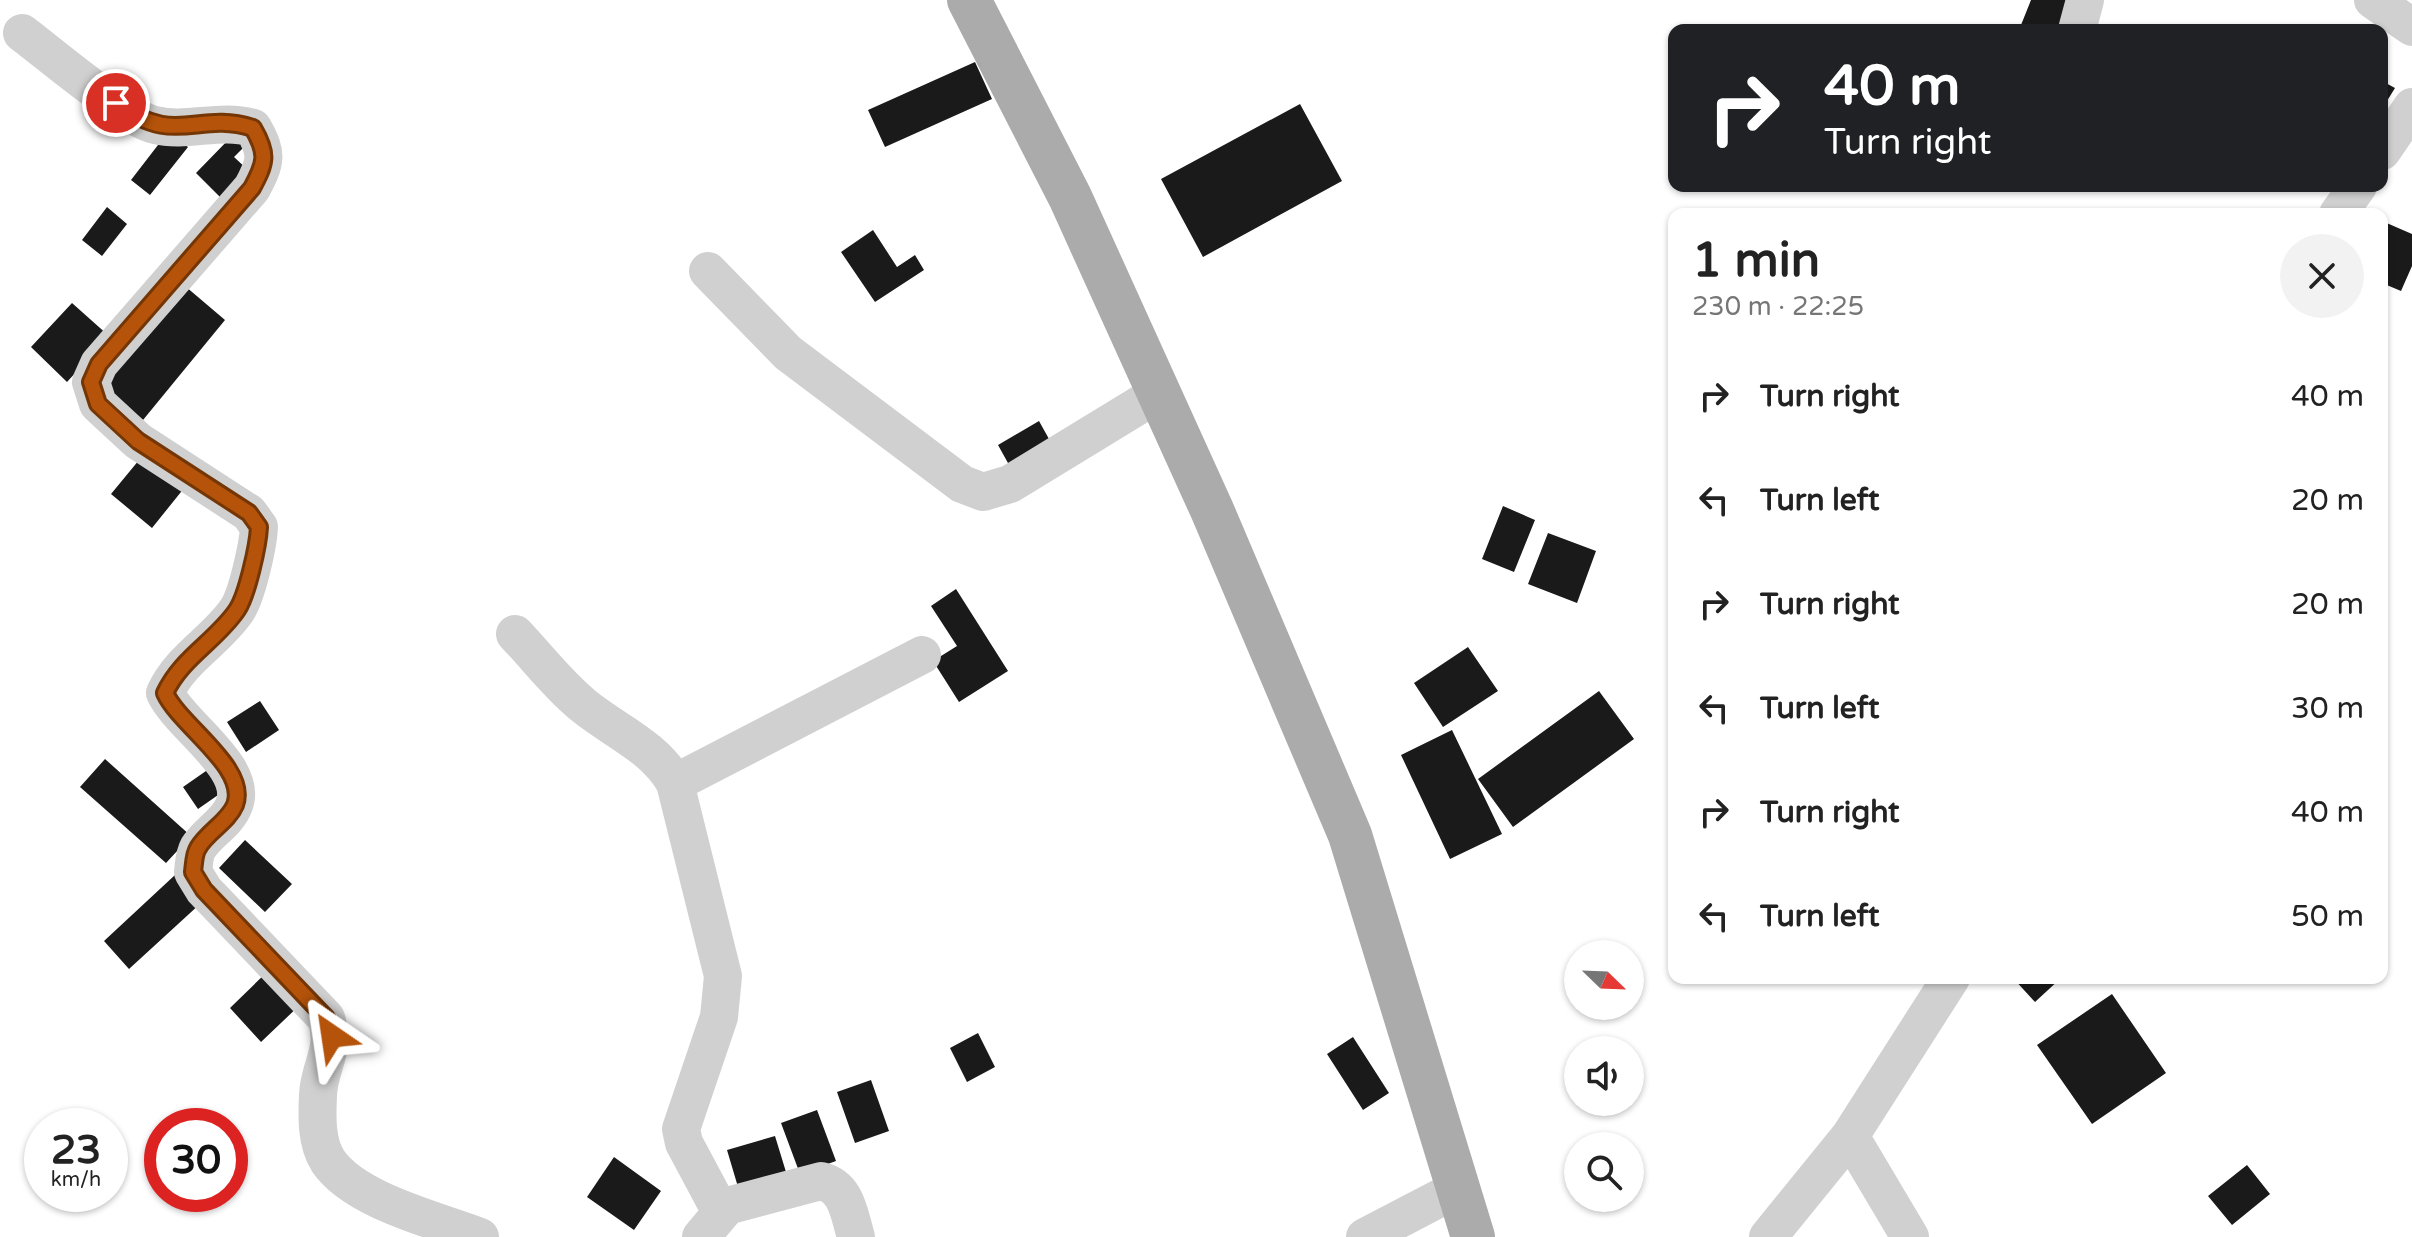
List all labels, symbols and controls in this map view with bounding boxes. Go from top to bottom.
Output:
text: 40 m [1824,53,1960,120]
icon: right [1692,56,1796,160]
pin [82,69,150,137]
icon: arrive [94,81,138,125]
text: Turn right [1824,121,1991,164]
text: 1 min [1692,232,1820,290]
button: close [2280,234,2364,318]
text: 230 m · 22:25 [1692,291,1864,322]
icon: right [1692,374,1736,418]
text: Turn right [1760,378,1900,415]
text: 40 m [2291,378,2364,415]
icon: left [1692,478,1736,522]
text: Turn left [1760,482,1879,519]
text: 20 m [2291,482,2364,519]
icon: right [1692,582,1736,626]
text: Turn right [1760,586,1900,623]
text: 20 m [2291,586,2364,623]
icon: left [1692,686,1736,730]
text: Turn left [1760,690,1879,727]
text: 30 m [2291,690,2364,727]
icon: right [1692,790,1736,834]
text: Turn right [1760,794,1900,831]
text: 40 m [2291,794,2364,831]
icon: left [1692,894,1736,938]
text: Turn left [1760,898,1879,935]
text: 50 m [2291,898,2364,935]
north arrow [1564,940,1644,1020]
map controls [1564,940,1644,1212]
position arrow [290,994,374,1078]
button: sound [1564,1036,1644,1116]
speed limit sign: 30 [144,1108,248,1212]
text: 23 [51,1126,101,1174]
button: search [1564,1132,1644,1212]
text: km/h [51,1168,101,1192]

